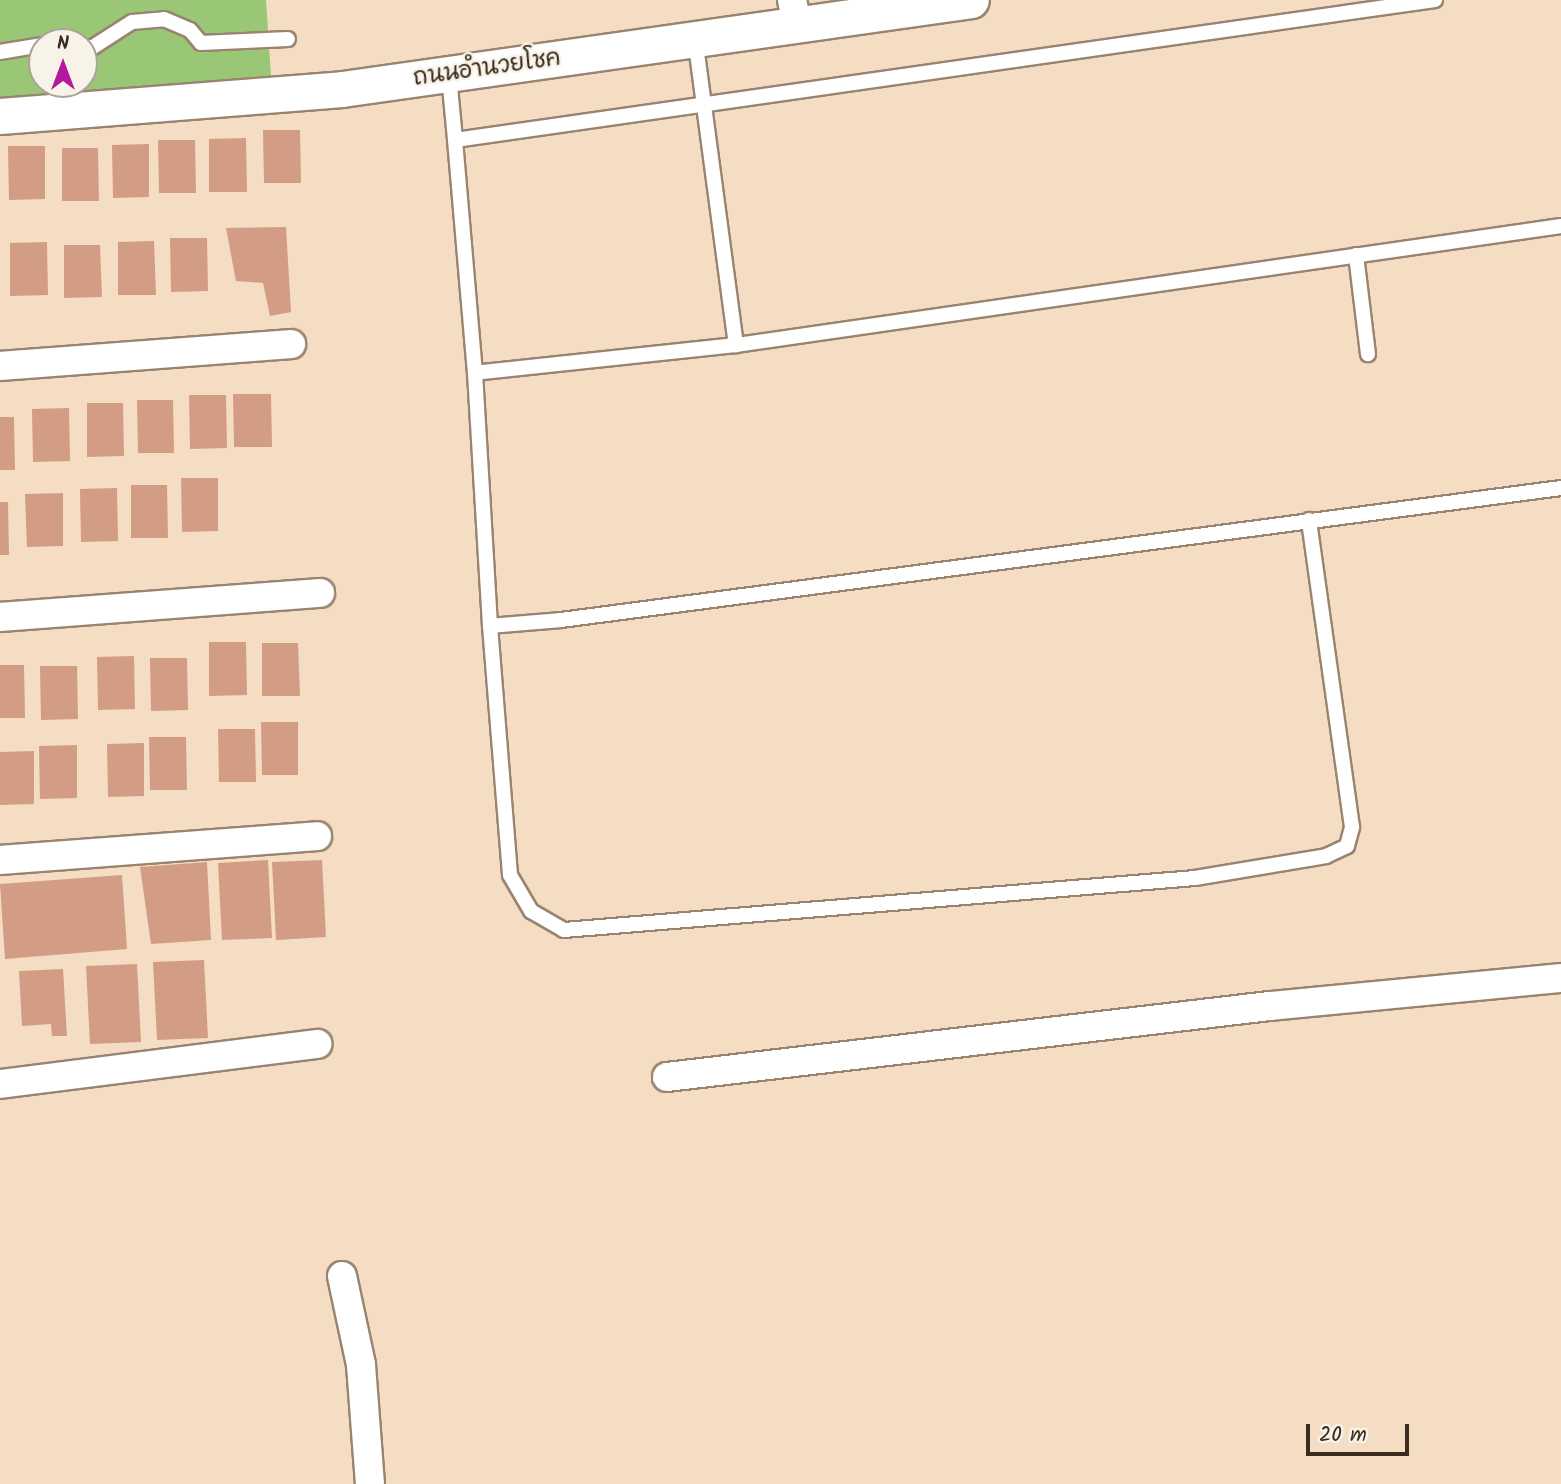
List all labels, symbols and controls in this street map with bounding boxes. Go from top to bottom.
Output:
north arrow [28,28,98,98]
text: N [57,29,69,59]
street label: ถนนอำนวยโชค [412,45,562,93]
scale bar [1309,1410,1412,1454]
text: 20 m [1319,1419,1367,1452]

